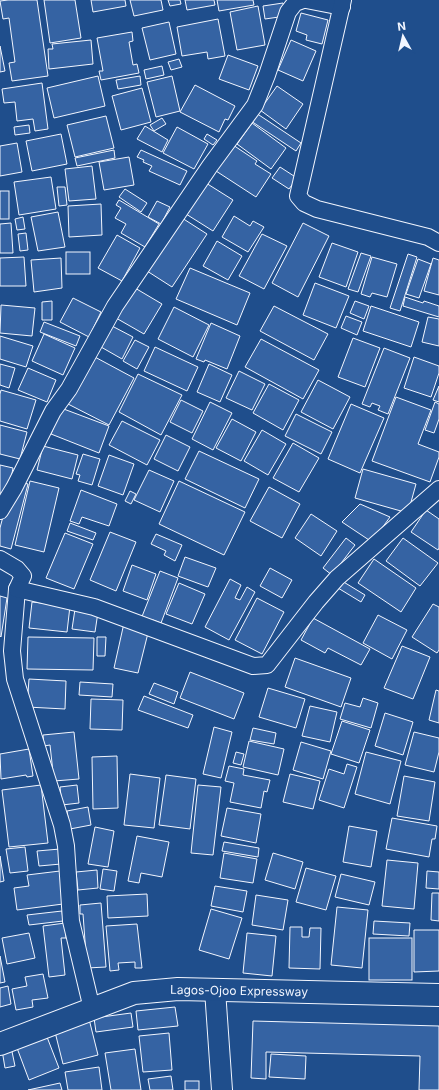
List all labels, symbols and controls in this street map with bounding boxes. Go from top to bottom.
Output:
north arrow [383,16,423,56]
text: N [396,19,407,34]
street label: Lagos-Ojoo Expressway [170,982,308,999]

